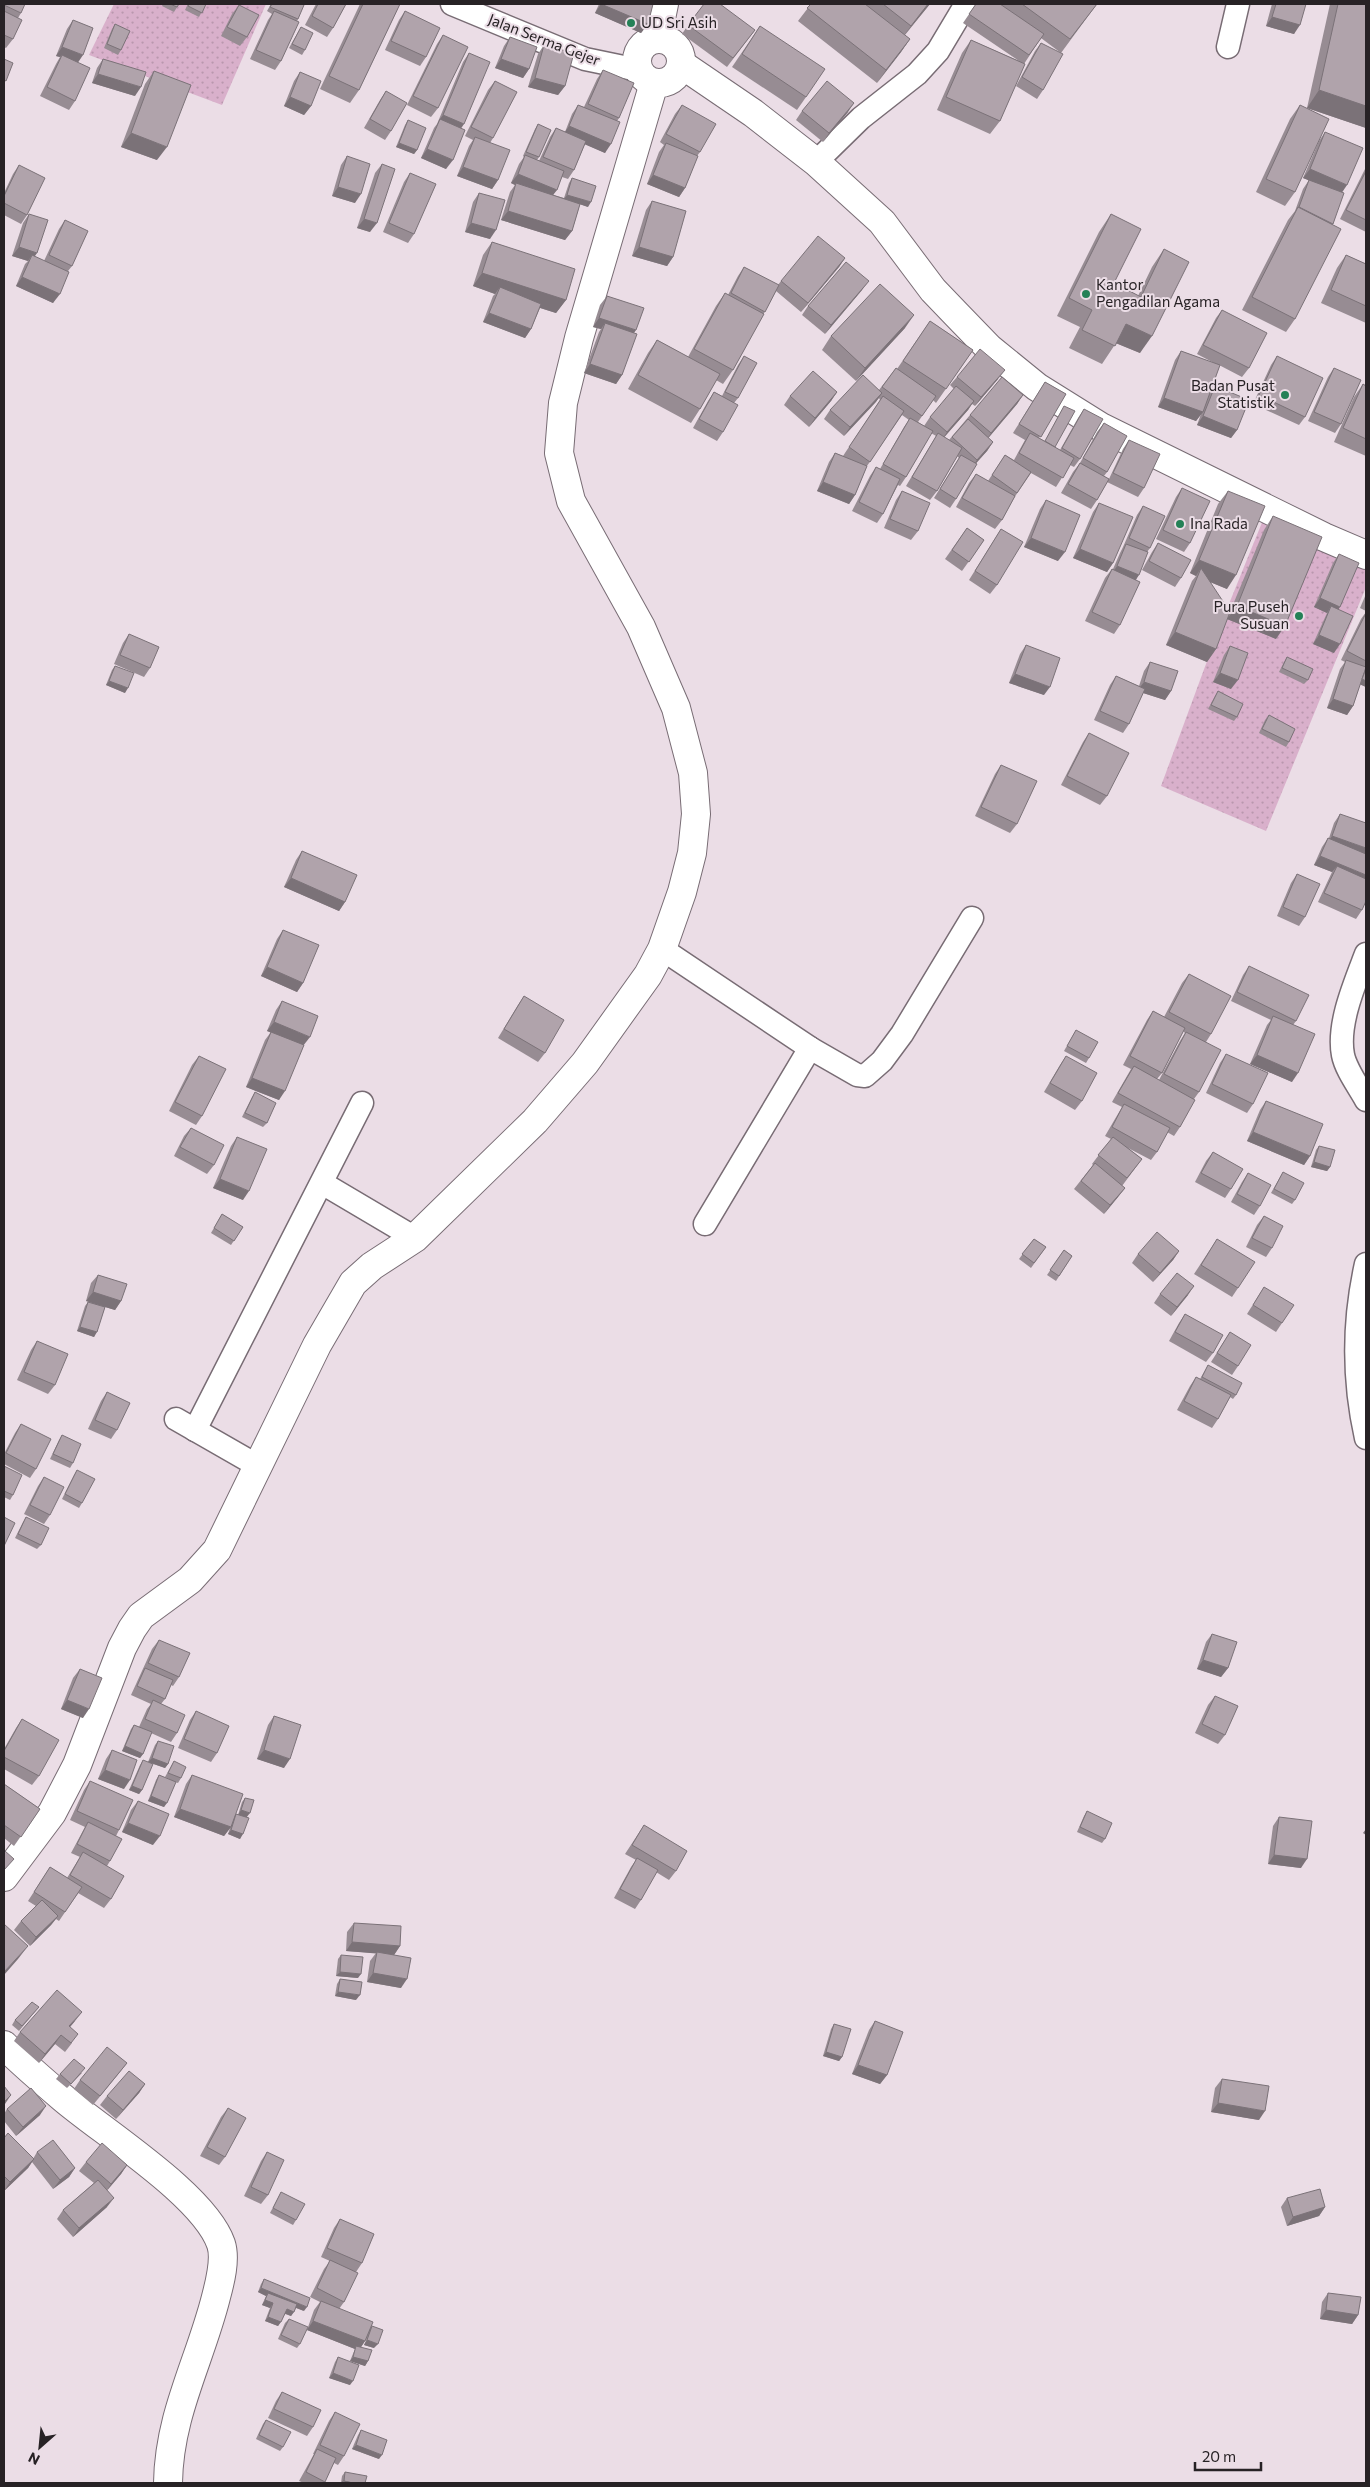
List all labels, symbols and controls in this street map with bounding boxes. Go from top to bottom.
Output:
street label: Jalan Serma Gejer [486,9,603,69]
place label: UD Sri Asih [641,13,717,31]
marker: UD Sri Asih [625,17,637,29]
place label: Kantor Pengadilan Agama [1096,275,1220,310]
marker: Kantor Pengadilan Agama [1080,288,1092,300]
place label: Badan Pusat Statistik [1191,376,1275,411]
marker: Badan Pusat Statistik [1279,389,1291,401]
place label: Ina Rada [1190,514,1248,532]
marker: Ina Rada [1174,518,1186,530]
place label: Pura Puseh Susuan [1214,597,1289,632]
marker: Pura Puseh Susuan [1293,610,1305,622]
north arrow [15,2422,65,2472]
scale bar [1195,2440,1261,2472]
text: 20 m [1202,2447,1236,2465]
text: N [25,2449,42,2469]

